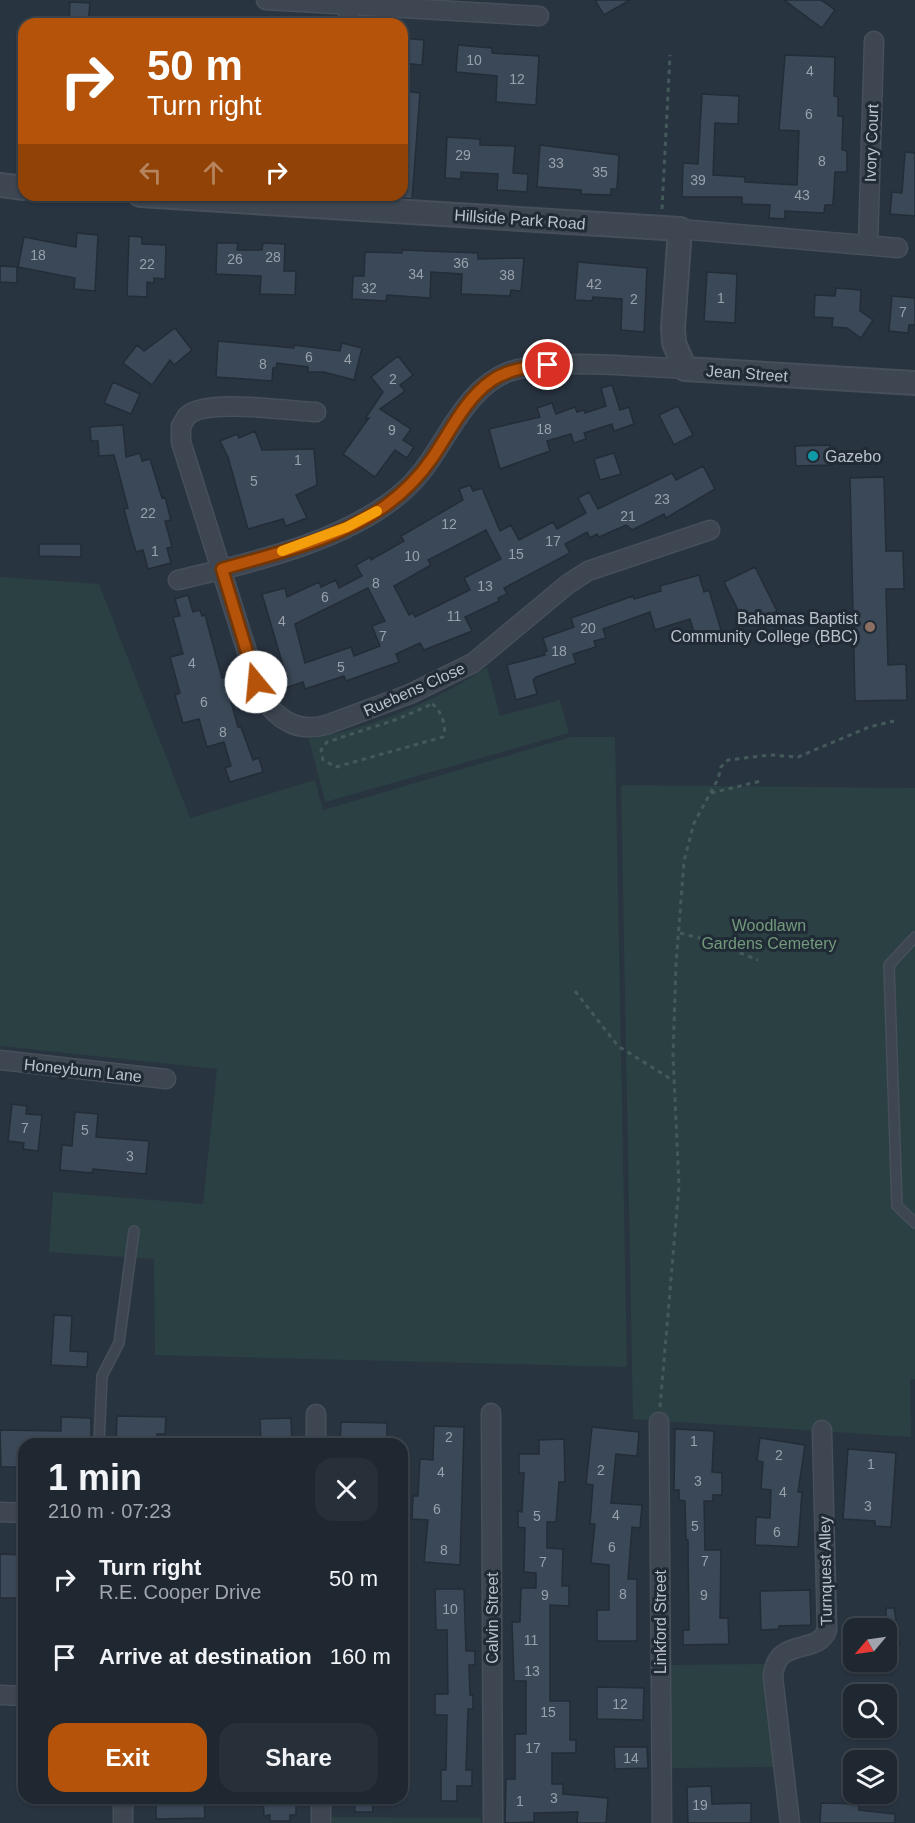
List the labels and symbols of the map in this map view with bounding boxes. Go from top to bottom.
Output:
house number: 10 [466,52,482,68]
house number: 4 [806,63,814,79]
house number: 12 [509,71,525,87]
street label: Ivory Court [862,103,881,182]
house number: 6 [805,106,813,122]
house number: 29 [455,147,471,163]
house number: 8 [818,153,826,169]
house number: 33 [548,155,564,171]
house number: 35 [592,164,608,180]
house number: 39 [690,172,706,188]
house number: 43 [794,187,810,203]
street label: Hillside Park Road [454,206,586,233]
house number: 18 [30,247,46,263]
house number: 28 [265,249,281,265]
house number: 26 [227,251,243,267]
house number: 36 [453,255,469,271]
house number: 22 [139,256,155,272]
house number: 34 [408,266,424,282]
house number: 38 [499,267,515,283]
house number: 42 [586,276,602,292]
house number: 32 [361,280,377,296]
house number: 1 [717,290,725,306]
house number: 2 [630,291,638,307]
house number: 7 [899,304,907,320]
pin [522,339,573,390]
house number: 6 [305,349,313,365]
house number: 4 [344,351,352,367]
house number: 8 [259,356,267,372]
street label: Jean Street [706,362,789,385]
house number: 2 [389,371,397,387]
house number: 18 [536,421,552,437]
house number: 9 [388,422,396,438]
place label: Gazebo [825,448,881,465]
marker: Gazebo [806,449,820,463]
house number: 1 [294,452,302,468]
house number: 5 [250,473,258,489]
house number: 23 [654,491,670,507]
house number: 22 [140,505,156,521]
house number: 21 [620,508,636,524]
house number: 12 [441,516,457,532]
house number: 17 [545,533,561,549]
house number: 1 [151,543,159,559]
house number: 15 [508,546,524,562]
house number: 10 [404,548,420,564]
house number: 8 [372,575,380,591]
house number: 13 [477,578,493,594]
house number: 6 [321,589,329,605]
house number: 11 [447,608,461,624]
place label: Bahamas Baptist Community College (BBC) [670,610,859,645]
house number: 4 [278,613,286,629]
house number: 20 [580,620,596,636]
marker: Bahamas Baptist Community College (BBC) [863,620,877,634]
house number: 7 [379,628,387,644]
house number: 18 [551,643,567,659]
position arrow [224,650,288,714]
house number: 4 [188,655,196,671]
house number: 5 [337,659,345,675]
street label: Ruebens Close [361,659,468,719]
house number: 6 [200,694,208,710]
house number: 8 [219,724,227,740]
park label: Woodlawn Gardens Cemetery [701,917,837,952]
street label: Honeyburn Lane [23,1056,143,1085]
house number: 7 [21,1120,29,1136]
house number: 5 [81,1122,89,1138]
house number: 3 [126,1148,134,1164]
house number: 2 [445,1429,453,1445]
house number: 1 [690,1433,698,1449]
house number: 2 [775,1447,783,1463]
house number: 1 [867,1456,875,1472]
house number: 2 [597,1462,605,1478]
house number: 4 [437,1464,445,1480]
house number: 3 [694,1473,702,1489]
house number: 4 [779,1484,787,1500]
house number: 3 [864,1498,872,1514]
house number: 6 [433,1501,441,1517]
house number: 4 [612,1507,620,1523]
house number: 5 [533,1508,541,1524]
street label: Turnquest Alley [816,1516,835,1626]
house number: 5 [691,1518,699,1534]
house number: 6 [773,1524,781,1540]
house number: 6 [608,1539,616,1555]
house number: 8 [440,1542,448,1558]
house number: 7 [701,1553,709,1569]
house number: 7 [539,1554,547,1570]
street label: Linkford Street [652,1569,669,1674]
street label: Calvin Street [484,1572,501,1664]
house number: 8 [619,1586,627,1602]
house number: 9 [541,1587,549,1603]
house number: 9 [700,1587,708,1603]
house number: 10 [442,1601,458,1617]
north arrow [843,1618,897,1672]
house number: 11 [524,1632,538,1648]
house number: 13 [524,1663,540,1679]
house number: 12 [612,1696,628,1712]
house number: 15 [540,1704,556,1720]
house number: 17 [525,1740,541,1756]
house number: 14 [623,1750,639,1766]
house number: 3 [550,1790,558,1806]
house number: 1 [516,1793,524,1809]
house number: 19 [692,1797,708,1813]

